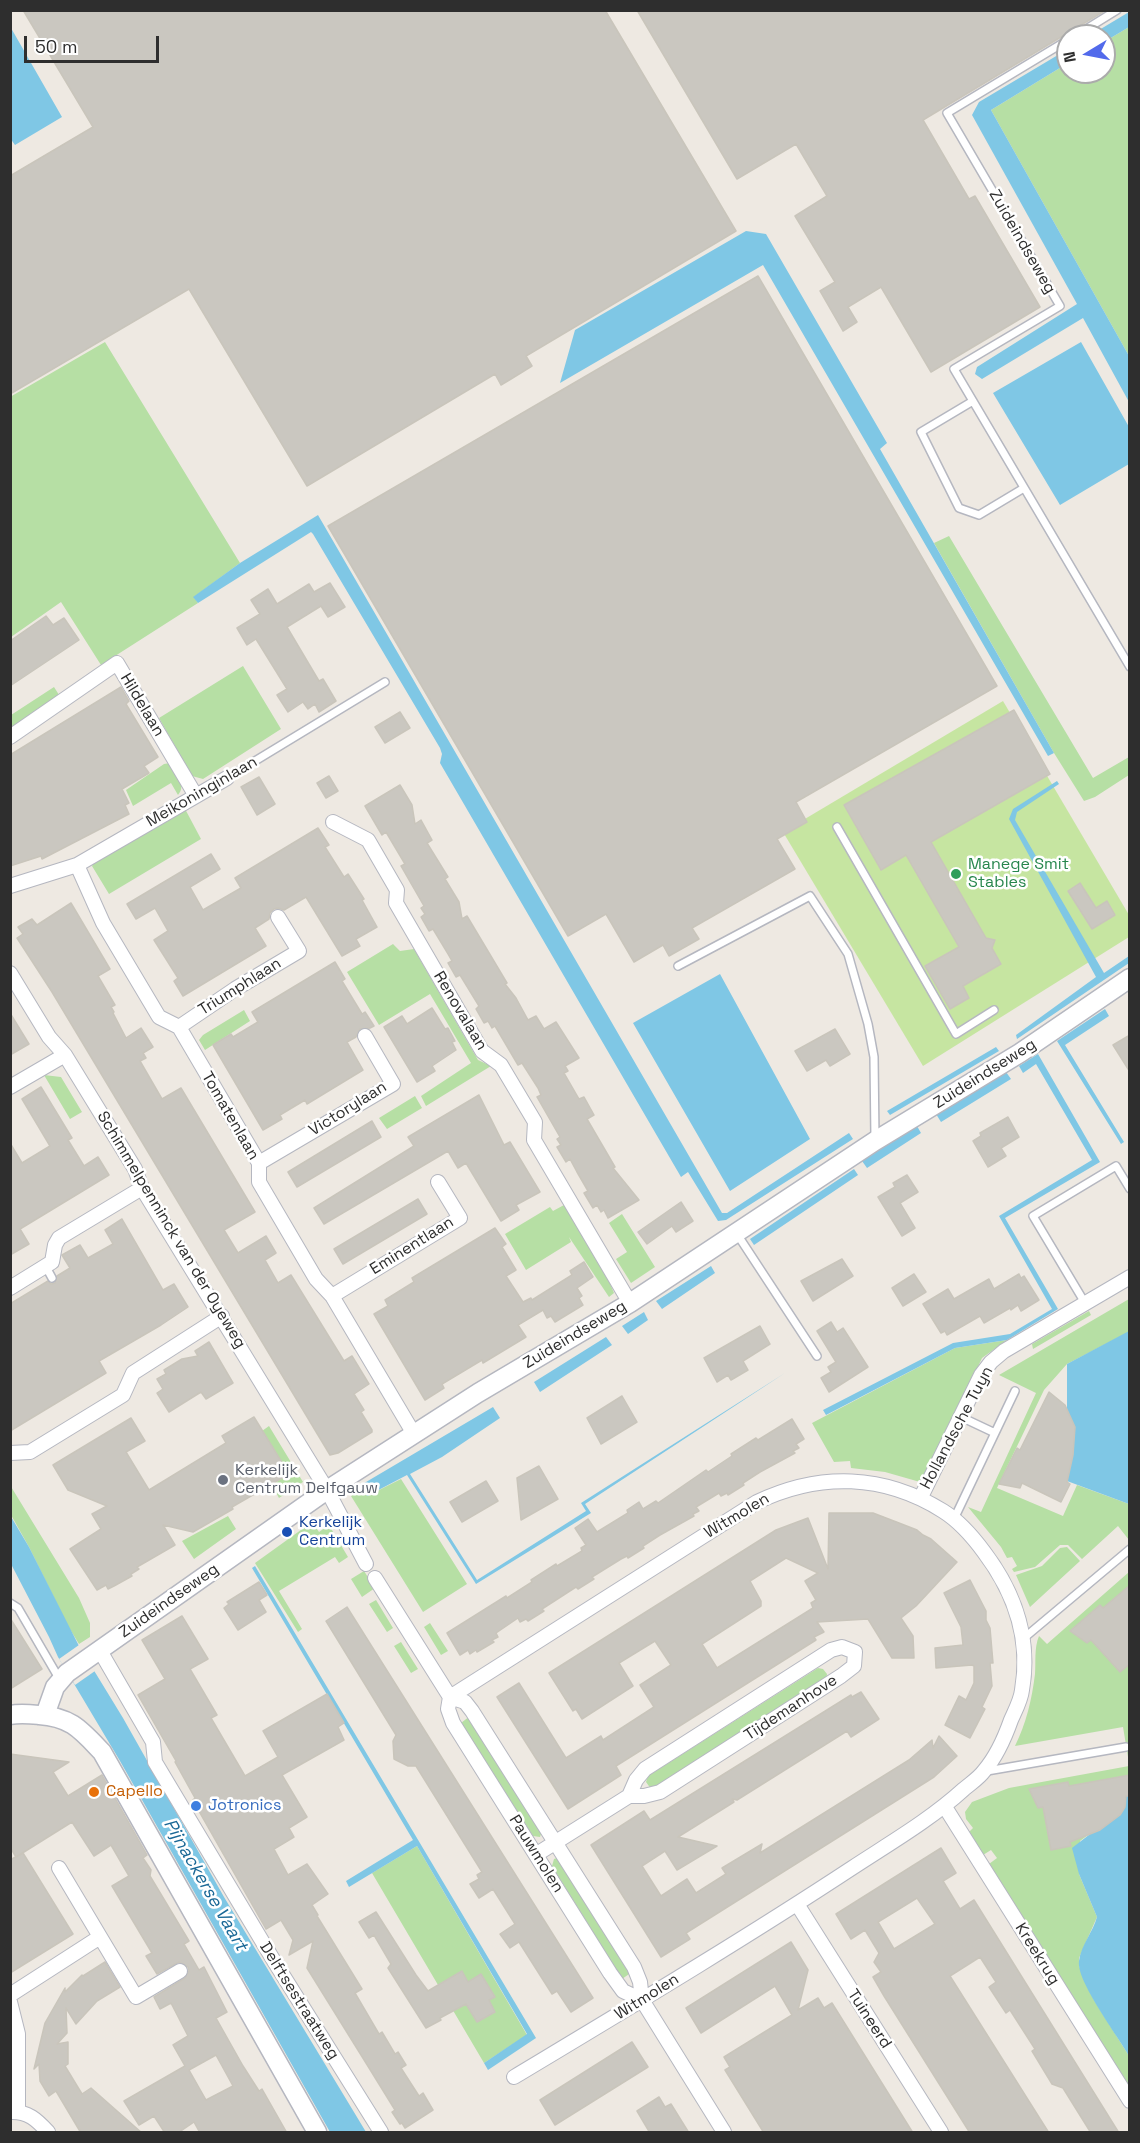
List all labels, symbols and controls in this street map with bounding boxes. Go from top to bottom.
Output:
scale bar [27,24,162,62]
north arrow [1056,24,1116,84]
text: 50 m [35,35,77,58]
text: N [1058,50,1081,64]
street label: Zuideindseweg [984,187,1060,297]
street label: Hildelaan [116,670,168,740]
street label: Meikoninginlaan [143,752,261,832]
place label: Manege Smit Stables [968,855,1069,893]
marker: Manege Smit Stables [949,867,963,881]
street label: Triumphlaan [195,954,285,1020]
street label: Renovalaan [429,968,491,1054]
street label: Zuideindseweg [930,1035,1040,1113]
street label: Tomatenlaan [197,1068,263,1164]
street label: Victorylaan [306,1078,390,1140]
street label: Schimmelpenninck van der Oyeweg [92,1108,250,1352]
street label: Eminentlaan [367,1213,457,1279]
street label: Zuideindseweg [520,1297,630,1373]
street label: Hollandsche Tuyn [916,1363,998,1493]
place label: Kerkelijk Centrum Delfgauw [235,1461,378,1499]
marker: Kerkelijk Centrum Delfgauw [216,1473,230,1487]
street label: Witmolen [701,1489,773,1543]
place label: Kerkelijk Centrum [299,1513,365,1551]
marker: Kerkelijk Centrum [280,1525,294,1539]
street label: Zuideindseweg [116,1560,222,1642]
street label: Tijdemanhove [741,1671,841,1745]
place label: Capello [106,1782,163,1802]
marker: Capello [87,1785,101,1799]
place label: Jotronics [208,1796,281,1816]
marker: Jotronics [189,1799,203,1813]
street label: Pauwmolen [505,1812,567,1896]
water label: Pijnackerse Vaart [158,1815,252,1955]
street label: Kreekrug [1011,1920,1063,1988]
street label: Delftsestraatweg [255,1939,343,2063]
street label: Witmolen [611,1970,683,2024]
street label: Tuineerd [843,1986,895,2052]

